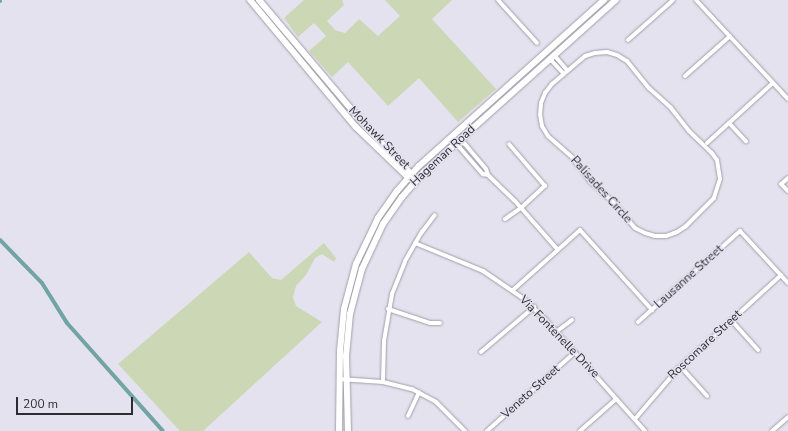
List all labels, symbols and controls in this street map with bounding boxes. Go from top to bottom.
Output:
street label: Mohawk Street [345,104,413,172]
street label: Hageman Road [408,122,478,190]
street label: Palisades Circle [567,154,635,226]
street label: Lausanne Street [652,242,726,312]
street label: Via Fontenelle Drive [516,293,602,381]
street label: Roscomare Street [665,307,745,383]
street label: Veneto Street [499,362,563,422]
scale bar [18,389,135,415]
text: 200 m [23,396,58,412]

